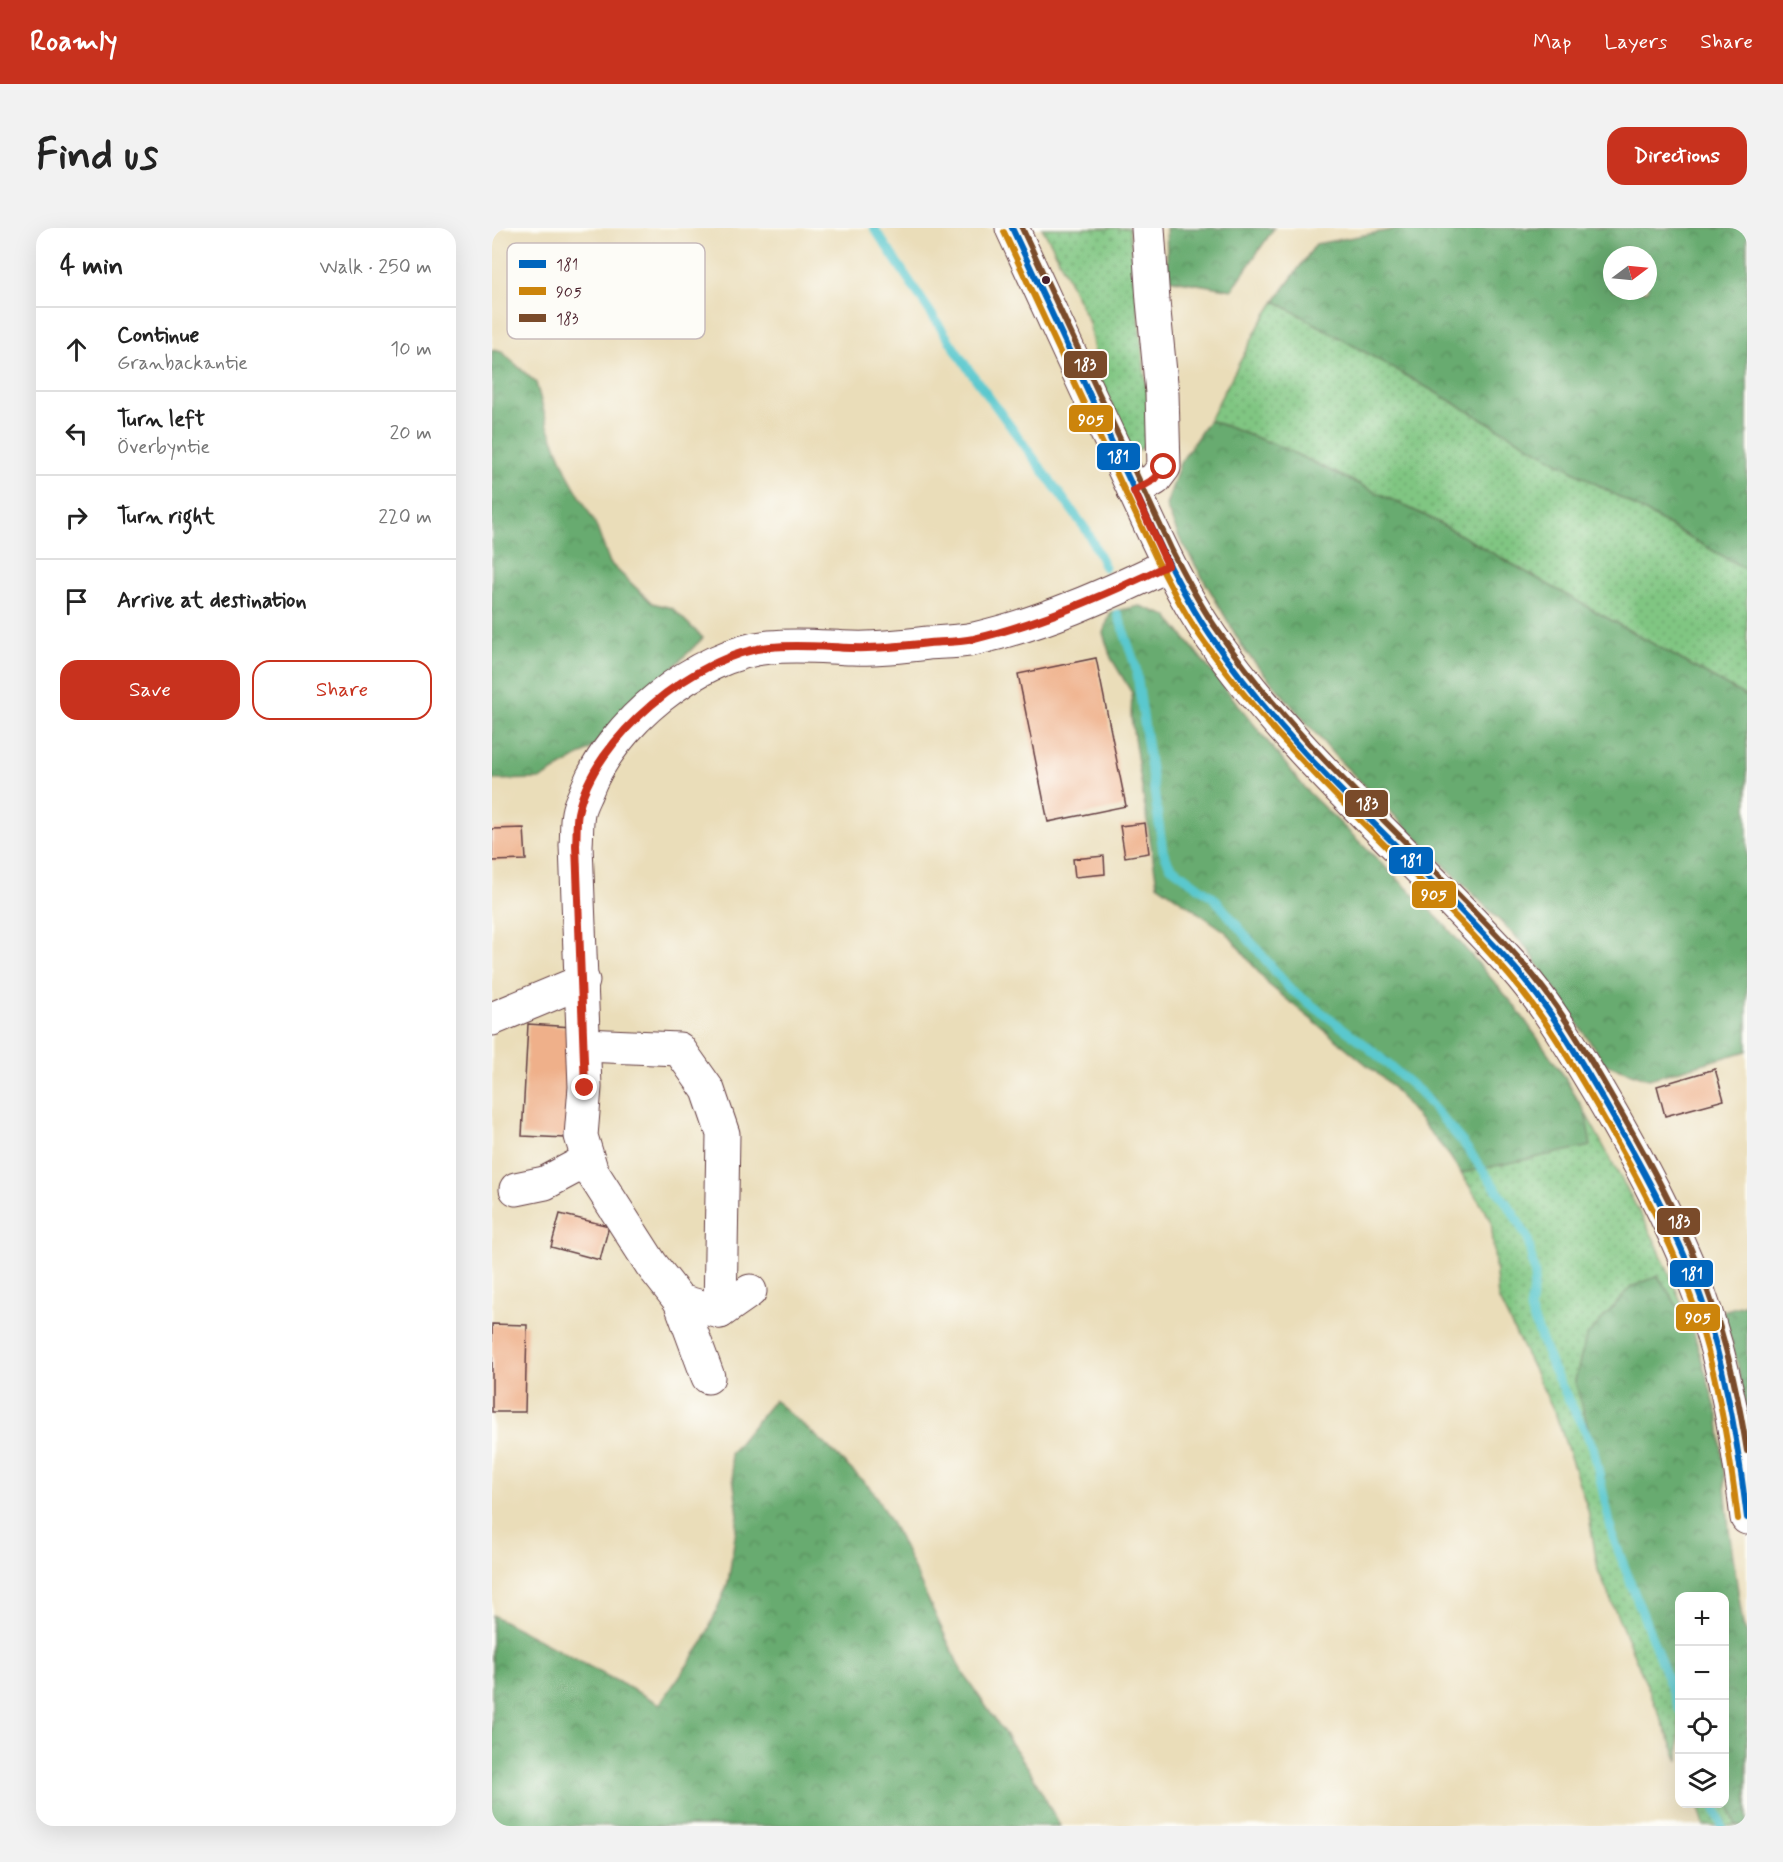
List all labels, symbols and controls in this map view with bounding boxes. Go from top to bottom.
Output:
text: Roamly [30,24,118,61]
text: Map [1533,28,1571,56]
text: Layers [1604,28,1667,56]
text: Share [1700,28,1753,56]
button: Directions [1607,127,1747,185]
text: Find us [36,129,158,184]
legend [507,243,705,339]
north arrow [1603,246,1657,300]
text: 4 min [60,250,123,284]
text: Walk · 250 m [320,254,432,281]
text: 181 [556,255,578,276]
unlabelled marker [1040,274,1052,286]
text: 905 [556,282,582,303]
text: 183 [556,309,579,330]
text: Continue [117,322,199,350]
icon: ahead [60,333,93,366]
text: 10 m [390,336,432,363]
text: Granbackantie [117,350,248,377]
line badge: 183 [1063,350,1108,379]
text: 183 [1074,355,1097,376]
line badge: 905 [1068,404,1114,433]
text: Turn left [117,406,205,434]
text: 905 [1078,410,1104,431]
icon: left [60,417,93,450]
text: 20 m [389,420,432,447]
text: Överbyntie [117,434,210,461]
line badge: 181 [1096,442,1141,471]
text: 181 [1107,447,1129,468]
route start [1150,453,1176,479]
icon: right [60,501,93,534]
text: Turn right [117,503,215,531]
text: 220 m [378,504,432,531]
icon: arrive [60,585,93,618]
text: Arrive at destination [117,587,307,615]
button: Save [60,660,240,720]
button: Share [252,660,432,720]
line badge: 183 [1344,789,1389,818]
text: 183 [1356,794,1379,815]
line badge: 181 [1388,846,1434,875]
text: 181 [1400,851,1422,872]
line badge: 905 [1411,880,1457,909]
text: 905 [1421,885,1447,906]
route end [571,1074,597,1100]
line badge: 183 [1656,1207,1701,1236]
text: 183 [1668,1212,1691,1233]
line badge: 181 [1669,1259,1714,1288]
text: 181 [1681,1264,1703,1285]
line badge: 905 [1675,1303,1721,1332]
text: 905 [1685,1308,1711,1329]
map controls [1675,1592,1729,1808]
button: + [1675,1592,1729,1646]
button: − [1675,1646,1729,1700]
button: locate [1675,1700,1729,1754]
button: layers [1675,1754,1729,1808]

